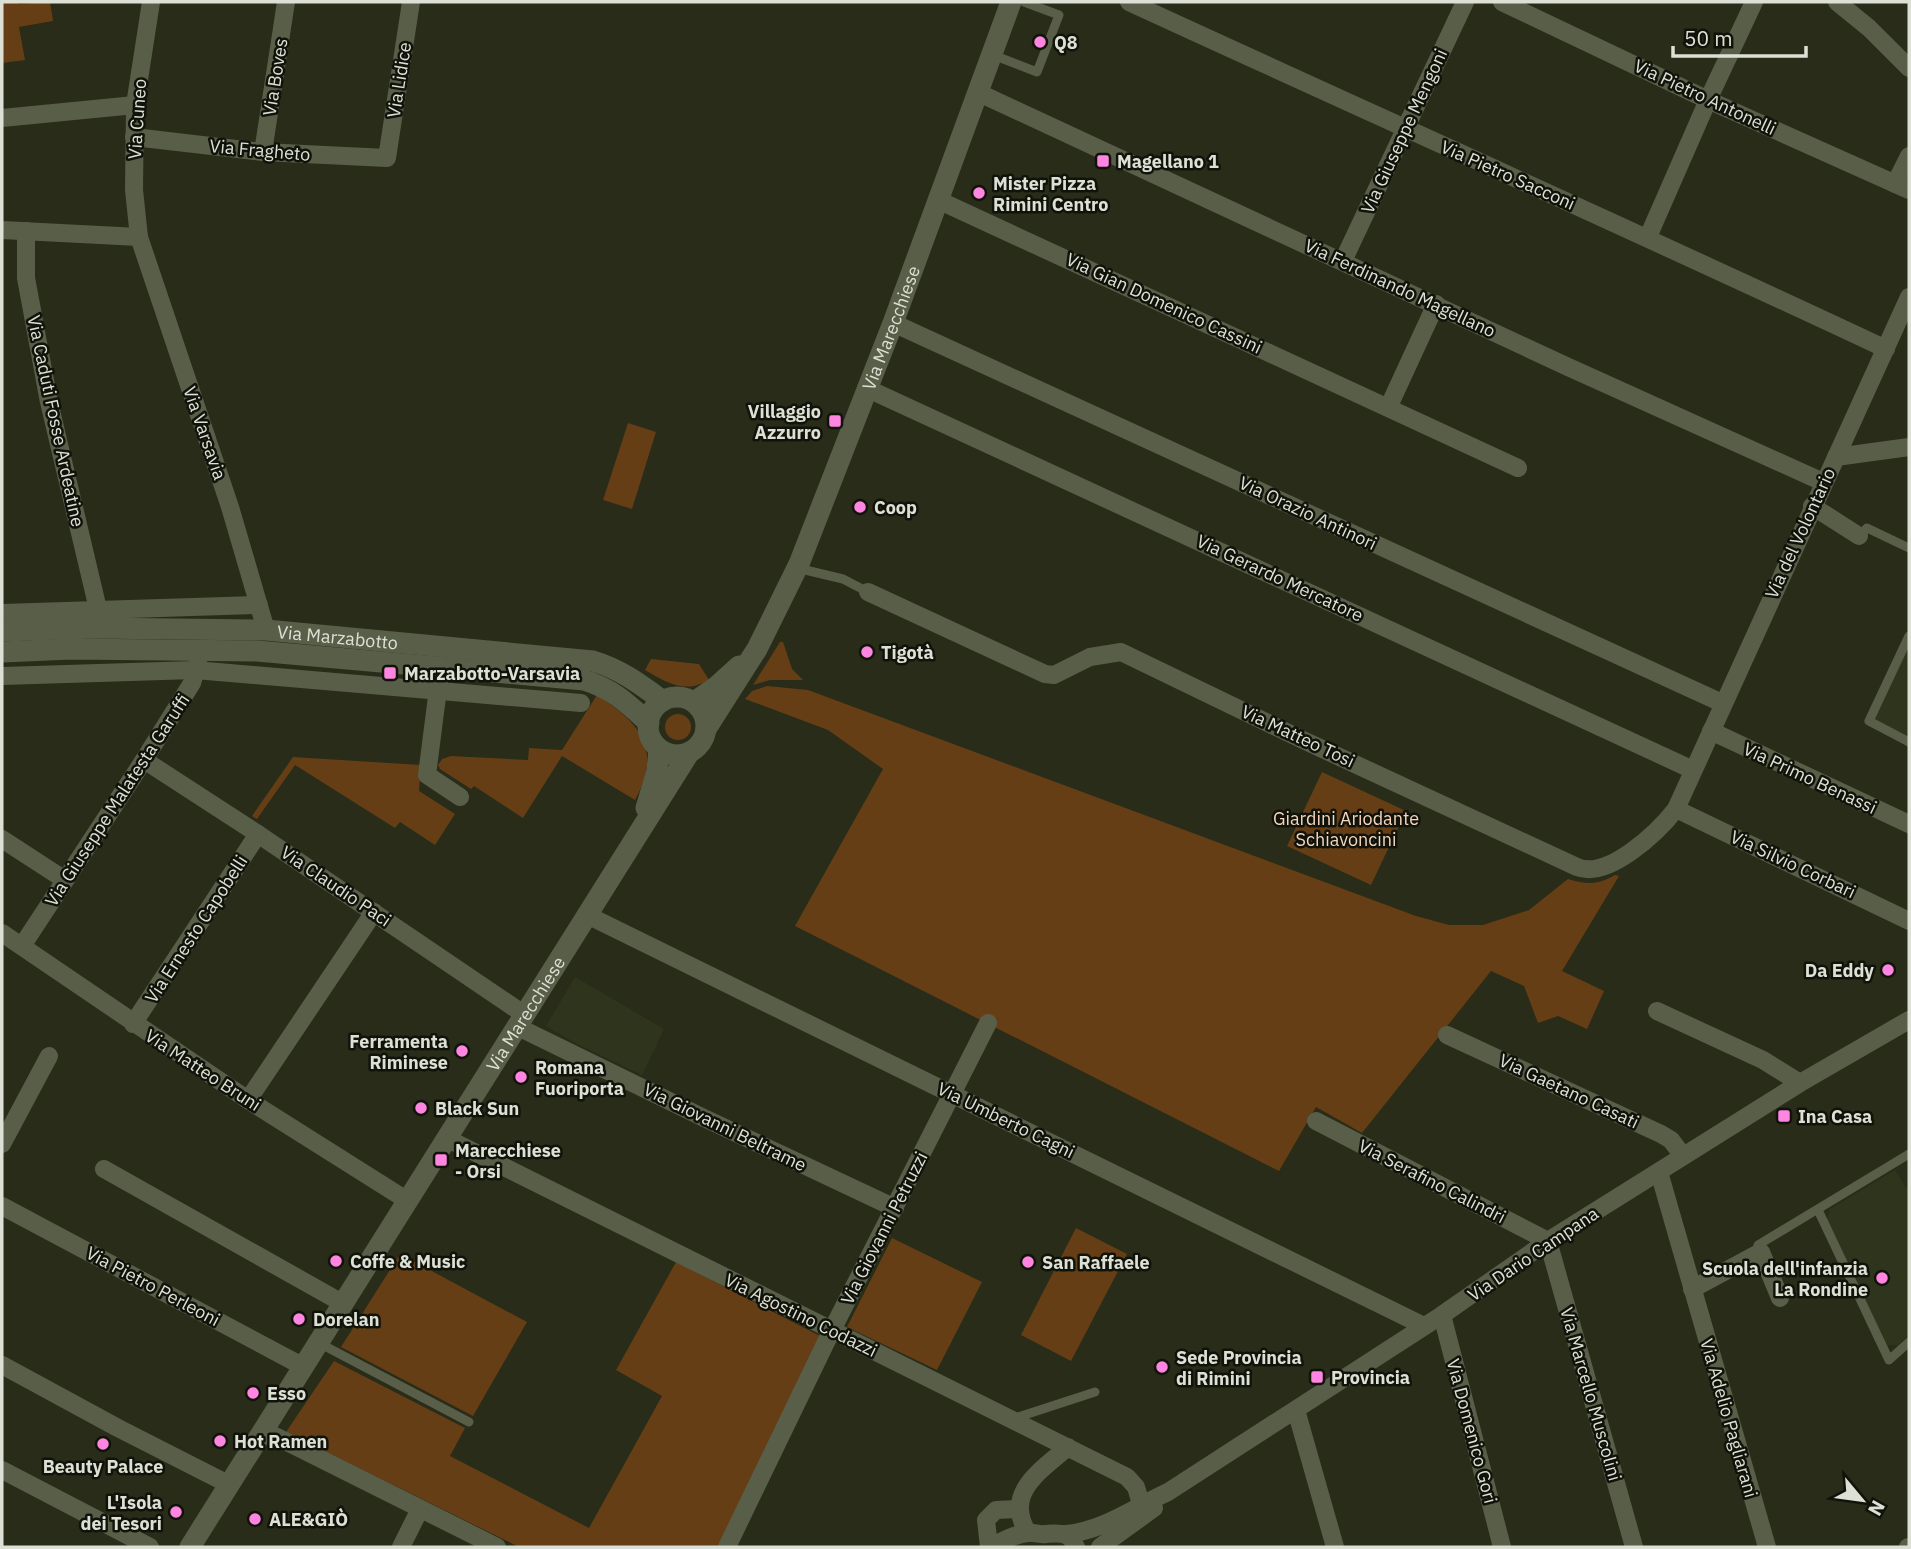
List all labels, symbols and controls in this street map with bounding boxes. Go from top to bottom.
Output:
scale bar [1673,14,1806,58]
text: 50 m [1684,24,1733,52]
place label: Q8 [1054,31,1078,54]
marker: Q8 [1032,34,1048,50]
street label: Via Boves [258,36,292,118]
street label: Via Lidice [382,40,416,120]
street label: Via Giuseppe Mengoni [1356,45,1452,217]
street label: Via Pietro Antonelli [1630,54,1780,140]
street label: Via Cuneo [123,78,151,160]
street label: Via Fragheto [209,134,311,166]
street label: Via Pietro Sacconi [1437,135,1579,215]
place label: Magellano 1 [1117,150,1219,173]
marker: Magellano 1 [1095,153,1111,169]
place label: Mister Pizza Rimini Centro [993,172,1108,216]
marker: Mister Pizza Rimini Centro [971,185,987,201]
street label: Via Ferdinando Magellano [1301,234,1499,342]
street label: Via Gian Domenico Cassini [1062,247,1266,359]
street label: Via Marecchiese [856,262,925,393]
street label: Via Caduti Fosse Ardeatine [22,313,90,529]
street label: Via Varsavia [178,383,232,483]
place label: Villaggio Azzurro [748,400,821,444]
marker: Villaggio Azzurro [827,413,843,429]
street label: Via del Volontario [1760,464,1840,602]
street label: Via Orazio Antinori [1235,471,1381,555]
place label: Coop [874,496,917,519]
marker: Coop [852,499,868,515]
street label: Via Gerardo Mercatore [1193,529,1367,627]
street label: Via Marzabotto [276,620,399,654]
place label: Tigotà [881,641,934,664]
marker: Tigotà [859,644,875,660]
place label: Marzabotto-Varsavia [404,662,580,685]
marker: Marzabotto-Varsavia [382,665,398,681]
street label: Via Giuseppe Malatesta Garuffi [40,689,194,911]
street label: Via Matteo Tosi [1238,700,1358,772]
street label: Via Primo Benassi [1740,737,1880,819]
park label: Giardini Ariodante Schiavoncini [1273,807,1419,851]
street label: Via Silvio Corbari [1727,825,1859,903]
street label: Via Claudio Paci [276,841,396,931]
street label: Via Ernesto Capobelli [140,851,252,1007]
street label: Via Marecchiese [481,952,570,1075]
place label: Da Eddy [1805,959,1874,982]
marker: Da Eddy [1880,962,1896,978]
street label: Via Matteo Bruni [141,1024,265,1116]
place label: Ferramenta Riminese [349,1030,448,1074]
marker: Ferramenta Riminese [454,1043,470,1059]
street label: Via Gaetano Casati [1495,1049,1643,1133]
place label: Romana Fuoriporta [535,1056,624,1100]
marker: Romana Fuoriporta [513,1069,529,1085]
street label: Via Umberto Cagni [934,1077,1078,1163]
street label: Via Giovanni Beltrame [640,1078,810,1176]
place label: Black Sun [435,1097,519,1120]
marker: Black Sun [413,1100,429,1116]
place label: Ina Casa [1798,1105,1872,1128]
marker: Ina Casa [1776,1108,1792,1124]
street label: Via Serafino Calindri [1354,1134,1510,1228]
place label: Marecchiese - Orsi [455,1139,561,1183]
street label: Via Giovanni Petruzzi [835,1148,933,1308]
marker: Marecchiese - Orsi [433,1152,449,1168]
street label: Via Dario Campana [1463,1202,1603,1306]
street label: Via Pietro Perleoni [82,1241,224,1331]
place label: Coffe & Music [350,1250,465,1273]
place label: San Raffaele [1042,1251,1150,1274]
marker: Coffe & Music [328,1253,344,1269]
marker: San Raffaele [1020,1254,1036,1270]
place label: Scuola dell'infanzia La Rondine [1702,1257,1868,1301]
street label: Via Agostino Codazzi [721,1268,881,1362]
marker: Scuola dell'infanzia La Rondine [1874,1270,1890,1286]
street label: Via Marcello Muscolini [1555,1304,1627,1484]
place label: Dorelan [313,1308,379,1331]
marker: Dorelan [291,1311,307,1327]
street label: Via Adelio Pagliarani [1695,1336,1763,1500]
place label: Sede Provincia di Rimini [1176,1346,1302,1390]
street label: Via Domenico Gori [1442,1356,1502,1506]
marker: Sede Provincia di Rimini [1154,1359,1170,1375]
place label: Provincia [1331,1366,1410,1389]
marker: Provincia [1309,1369,1325,1385]
place label: Esso [267,1382,306,1405]
marker: Esso [245,1385,261,1401]
place label: Hot Ramen [234,1430,327,1453]
marker: Hot Ramen [212,1433,228,1449]
marker: Beauty Palace [95,1436,111,1452]
place label: Beauty Palace [43,1455,163,1478]
north arrow [1827,1465,1897,1535]
place label: L'Isola dei Tesori [80,1491,162,1535]
text: N [1863,1496,1891,1520]
marker: L'Isola dei Tesori [168,1504,184,1520]
place label: ALE&GIÒ [269,1508,348,1531]
marker: ALE&GIÒ [247,1511,263,1527]

